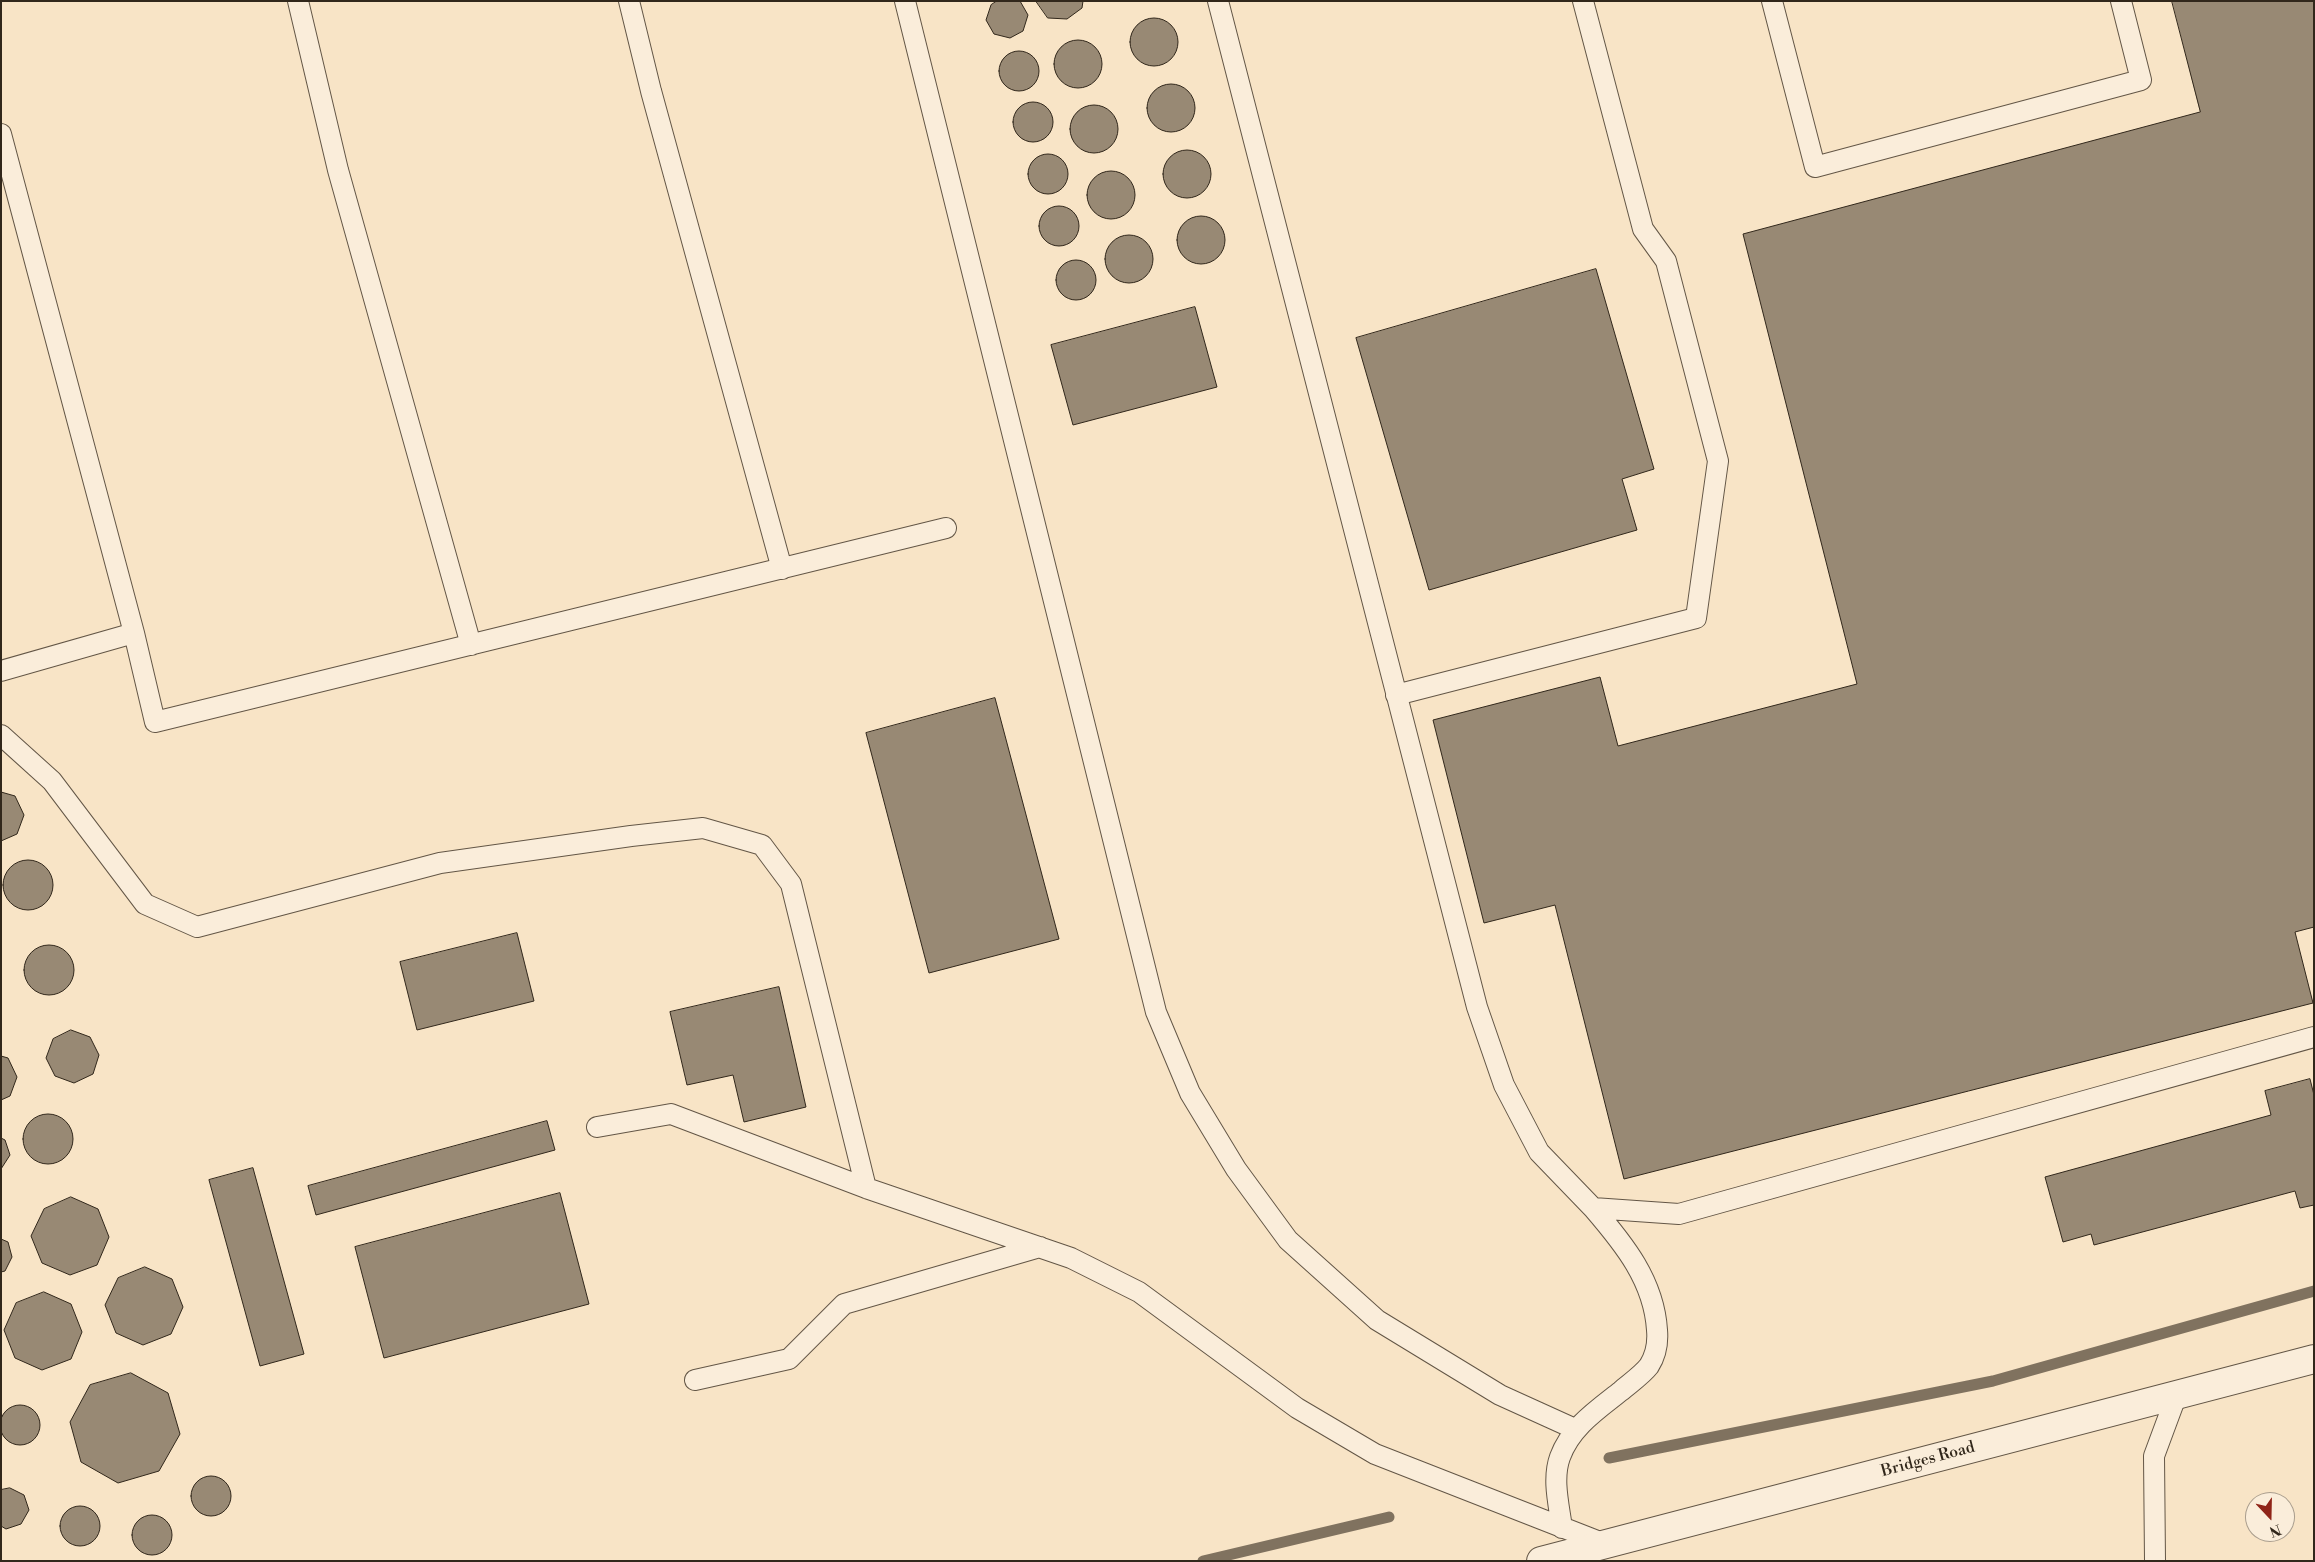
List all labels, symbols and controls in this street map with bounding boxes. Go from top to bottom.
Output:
street label: Bridges Road [1879,1438,1977,1482]
north arrow [2245,1492,2295,1542]
text: N [2267,1520,2283,1540]

